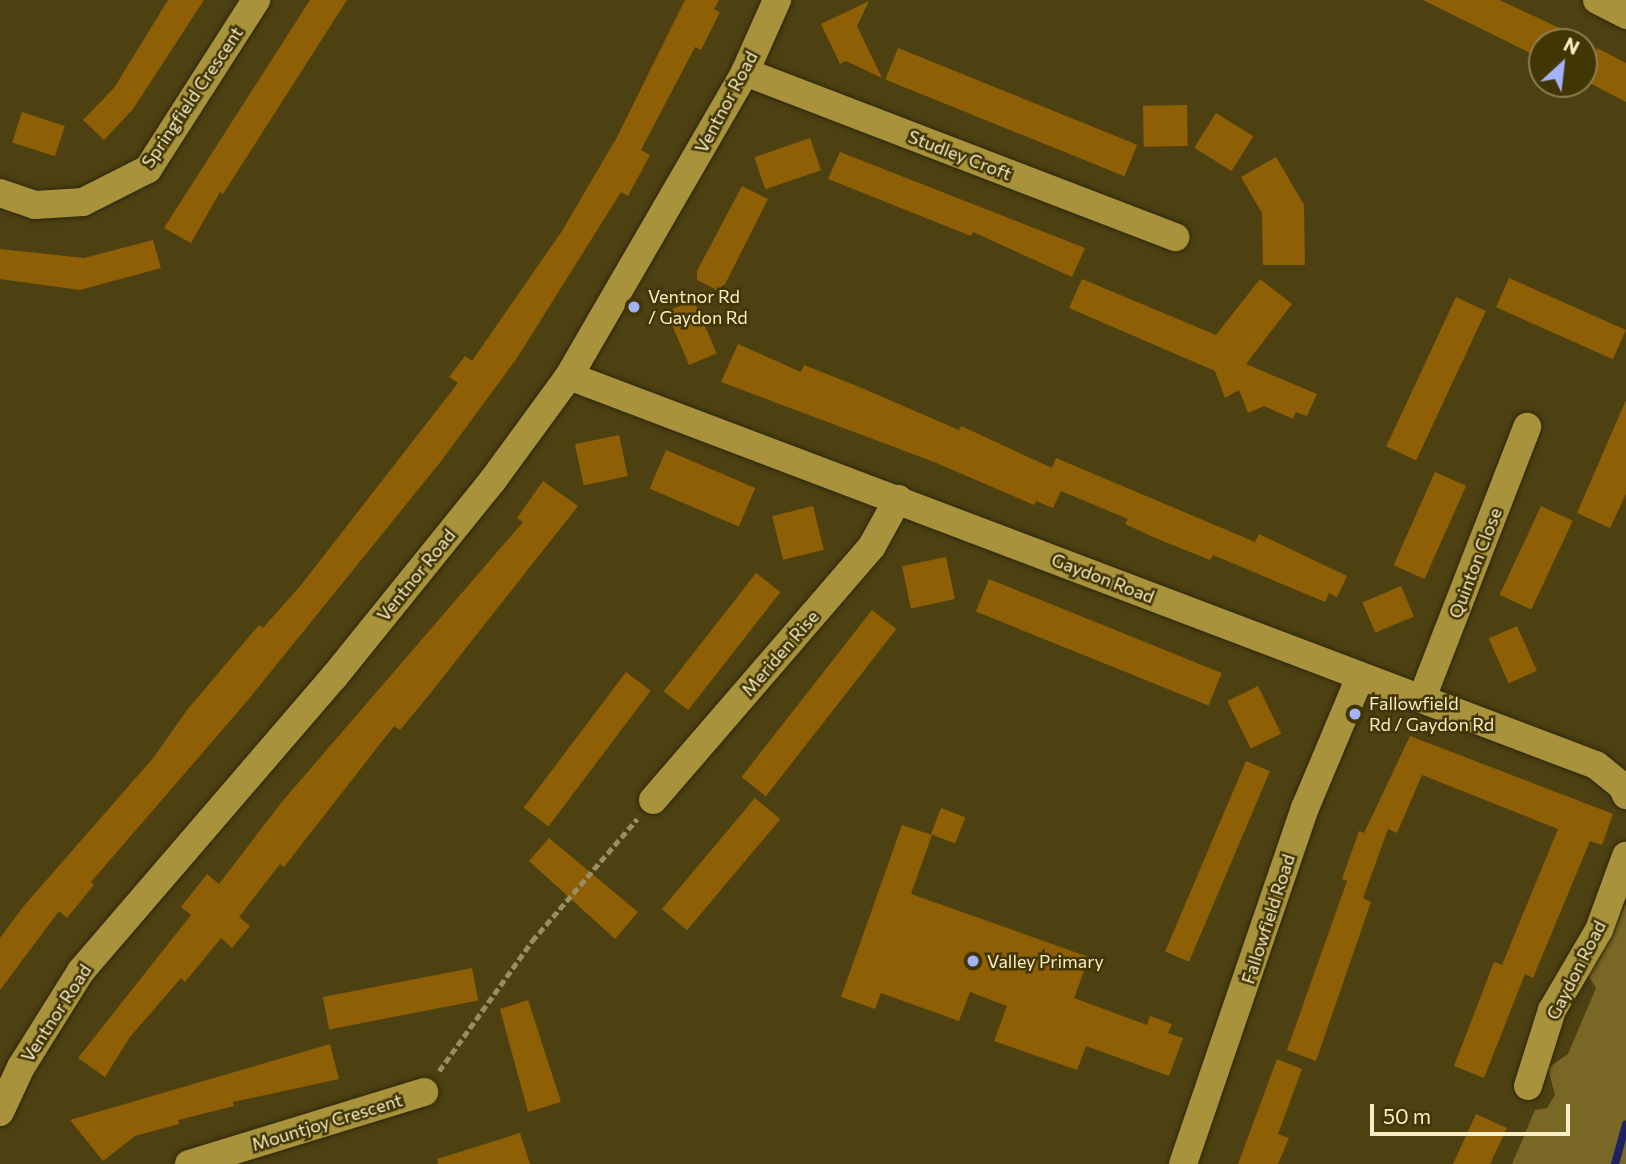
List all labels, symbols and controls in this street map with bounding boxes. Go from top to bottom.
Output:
street label: Springfield Crescent [137,22,247,172]
north arrow [1528,28,1598,98]
text: N [1560,32,1583,59]
street label: Ventnor Road [690,47,762,157]
street label: Studley Croft [905,125,1015,185]
place label: Ventnor Rd / Gaydon Rd [648,286,748,328]
marker: Ventnor Rd / Gaydon Rd [626,299,642,315]
street label: Quinton Close [1444,505,1506,621]
street label: Ventnor Road [372,525,460,625]
street label: Gaydon Road [1049,548,1157,608]
street label: Meriden Rise [737,606,823,700]
place label: Fallowfield Rd / Gaydon Rd [1369,693,1494,736]
marker: Fallowfield Rd / Gaydon Rd [1347,706,1363,722]
street label: Fallowfield Road [1237,851,1299,987]
street label: Gaydon Road [1542,917,1610,1023]
place label: Valley Primary [987,950,1104,972]
marker: Valley Primary [965,953,981,969]
street label: Ventnor Road [16,960,96,1066]
street label: Mountjoy Crescent [249,1089,405,1155]
scale bar [1374,1090,1574,1134]
text: 50 m [1383,1103,1431,1128]

